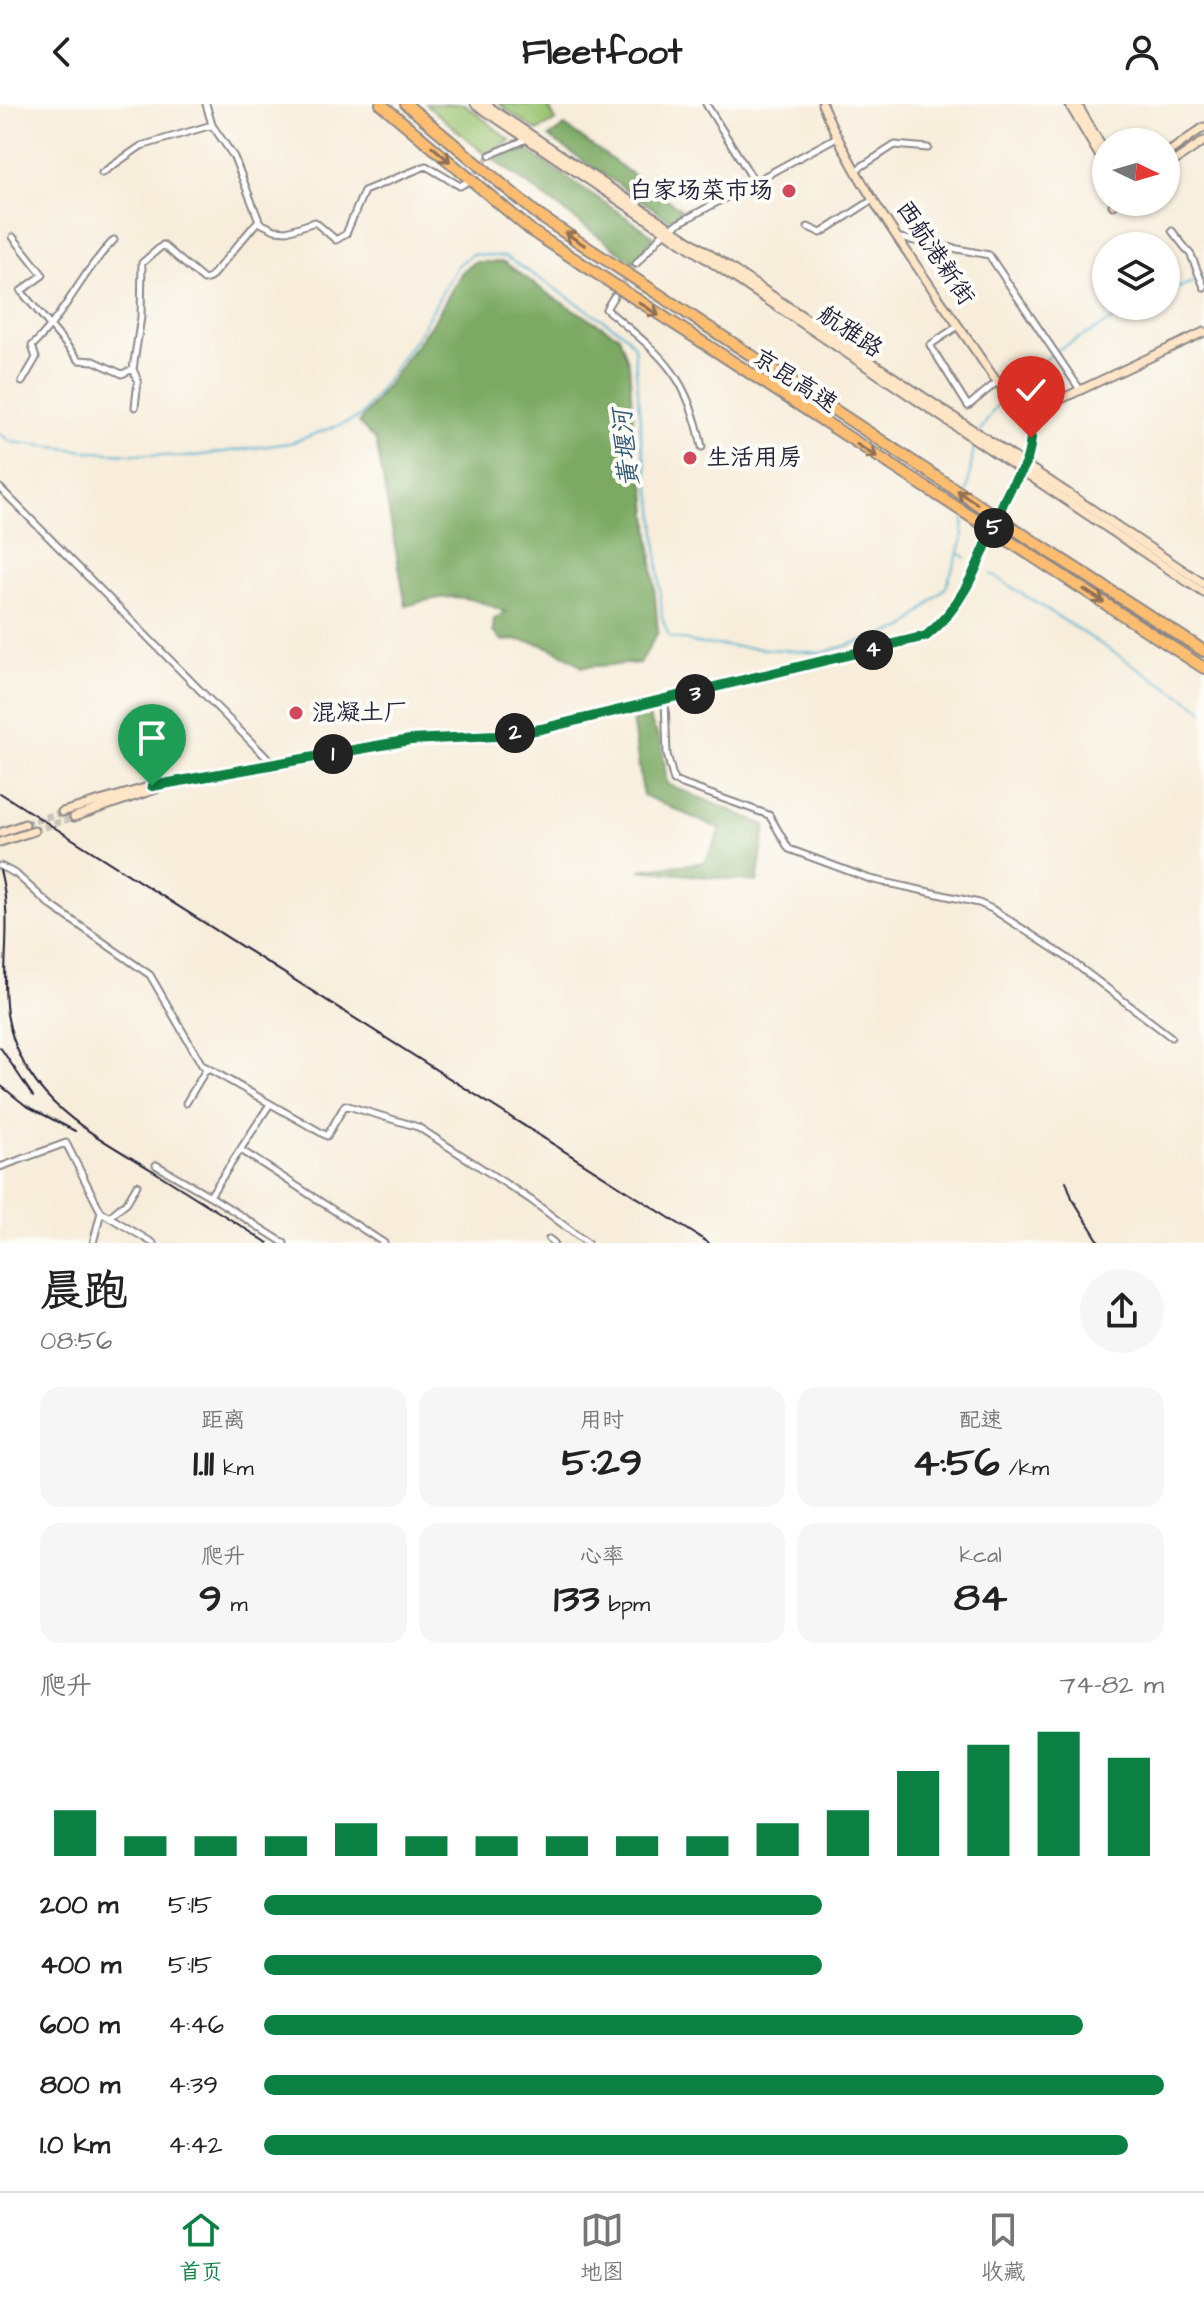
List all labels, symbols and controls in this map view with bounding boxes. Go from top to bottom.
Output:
text: Fleetfoot [522,27,682,78]
icon: back [40,30,84,74]
icon: person [1120,30,1164,74]
north arrow [1092,128,1180,216]
map controls [1092,128,1180,320]
one-way arrow [430,145,451,163]
place label: 白家场菜市场 [629,174,773,208]
marker: 白家场菜市场 [780,182,798,200]
street label: 西航港新街 [887,194,983,312]
one-way arrow [564,231,587,247]
button: layers [1092,232,1180,320]
street label: 航雅路 [811,298,889,366]
one-way arrow [638,301,660,317]
street label: 京昆高速 [745,341,845,421]
pin [997,356,1065,438]
icon: check [1009,368,1053,412]
water label: 黄堰河 [604,403,648,489]
place label: 生活用房 [706,441,802,475]
one-way arrow [856,442,878,459]
marker: 生活用房 [681,449,699,467]
one-way arrow [956,489,978,506]
pin: 5 [974,508,1014,548]
text: 5 [986,512,1002,543]
one-way arrow [1083,588,1105,605]
pin: 4 [853,630,893,670]
text: 4 [866,634,880,665]
pin: 3 [675,674,715,714]
text: 3 [689,678,701,709]
place label: 混凝土厂 [312,696,408,730]
pin [118,704,186,786]
marker: 混凝土厂 [287,704,305,722]
pin: 2 [495,713,535,753]
icon: arrive [130,716,174,760]
text: 2 [509,717,521,748]
pin: 1 [313,734,353,774]
text: 1 [332,738,334,769]
text: 晨跑 [40,1262,128,1323]
button: share [1080,1269,1164,1353]
text: 08:56 [40,1323,112,1359]
text: 距离 [201,1405,245,1436]
text: 用时 [580,1405,624,1436]
text: 配速 [959,1405,1003,1436]
text: 1.11 [193,1436,214,1491]
text: 5:29 [562,1436,642,1491]
text: 4:56 [912,1436,1000,1491]
text: km [214,1453,254,1484]
text: /km [1000,1453,1049,1484]
text: kcal [960,1540,1002,1571]
text: 爬升 [201,1541,245,1572]
text: 心率 [580,1541,624,1572]
text: 84 [954,1571,1007,1626]
text: 9 [199,1572,222,1627]
text: 133 [554,1572,600,1627]
text: m [222,1589,248,1620]
text: bpm [600,1589,650,1620]
text: 74–82 m [1060,1667,1164,1703]
text: 爬升 [40,1668,92,1704]
text: 200 m [40,1887,118,1923]
text: 5:15 [168,1887,212,1923]
text: 400 m [40,1947,121,1983]
text: 5:15 [168,1947,212,1983]
text: 600 m [40,2007,120,2043]
text: 4:46 [168,2007,224,2043]
text: 800 m [40,2067,120,2103]
text: 4:39 [168,2067,218,2103]
text: 1.0 km [40,2127,110,2163]
text: 4:42 [168,2127,223,2163]
tab: 首页 [179,2208,223,2288]
tab: 地图 [580,2208,624,2288]
tab: 收藏 [981,2208,1025,2288]

